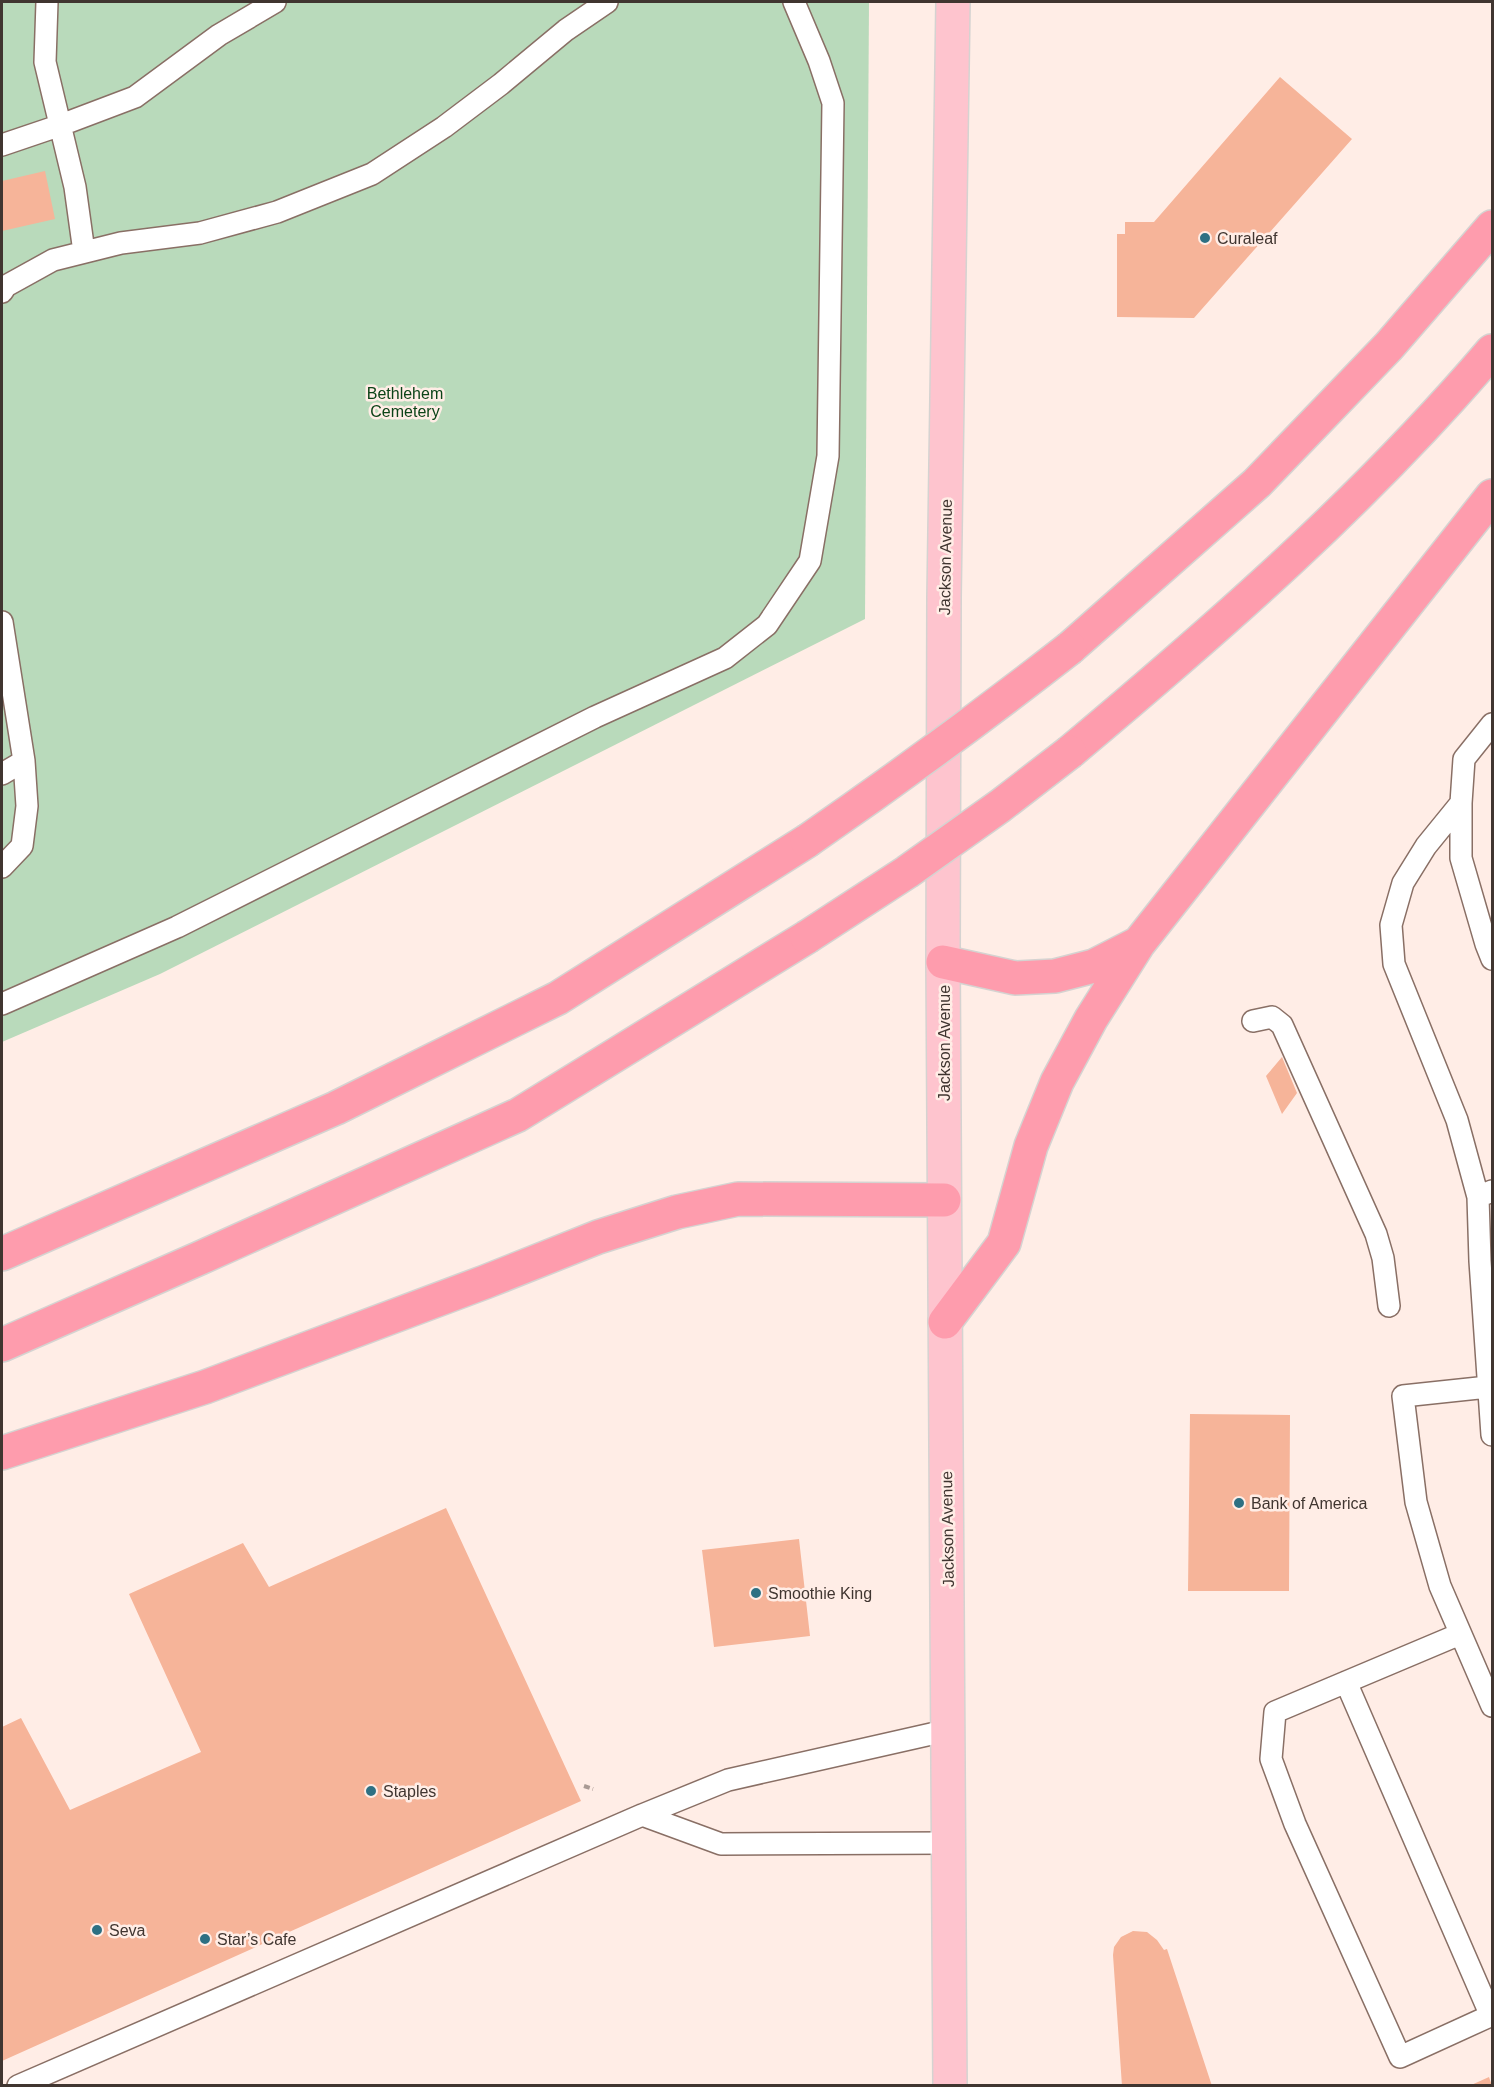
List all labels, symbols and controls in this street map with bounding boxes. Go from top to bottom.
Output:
place label: Curaleaf [1217,230,1278,247]
marker: Curaleaf [1198,231,1212,245]
park label: Bethlehem Cemetery [367,385,443,420]
street label: Jackson Avenue [936,499,955,615]
street label: Jackson Avenue [936,985,953,1101]
street label: Jackson Avenue [938,1471,957,1587]
place label: Bank of America [1251,1495,1368,1512]
marker: Bank of America [1232,1496,1246,1510]
place label: Smoothie King [768,1585,872,1602]
marker: Smoothie King [749,1586,763,1600]
place label: Staples [383,1783,436,1800]
marker: Staples [364,1784,378,1798]
place label: Seva [109,1922,146,1939]
marker: Seva [90,1923,104,1937]
place label: Star’s Cafe [217,1931,297,1948]
marker: Star’s Cafe [198,1932,212,1946]

